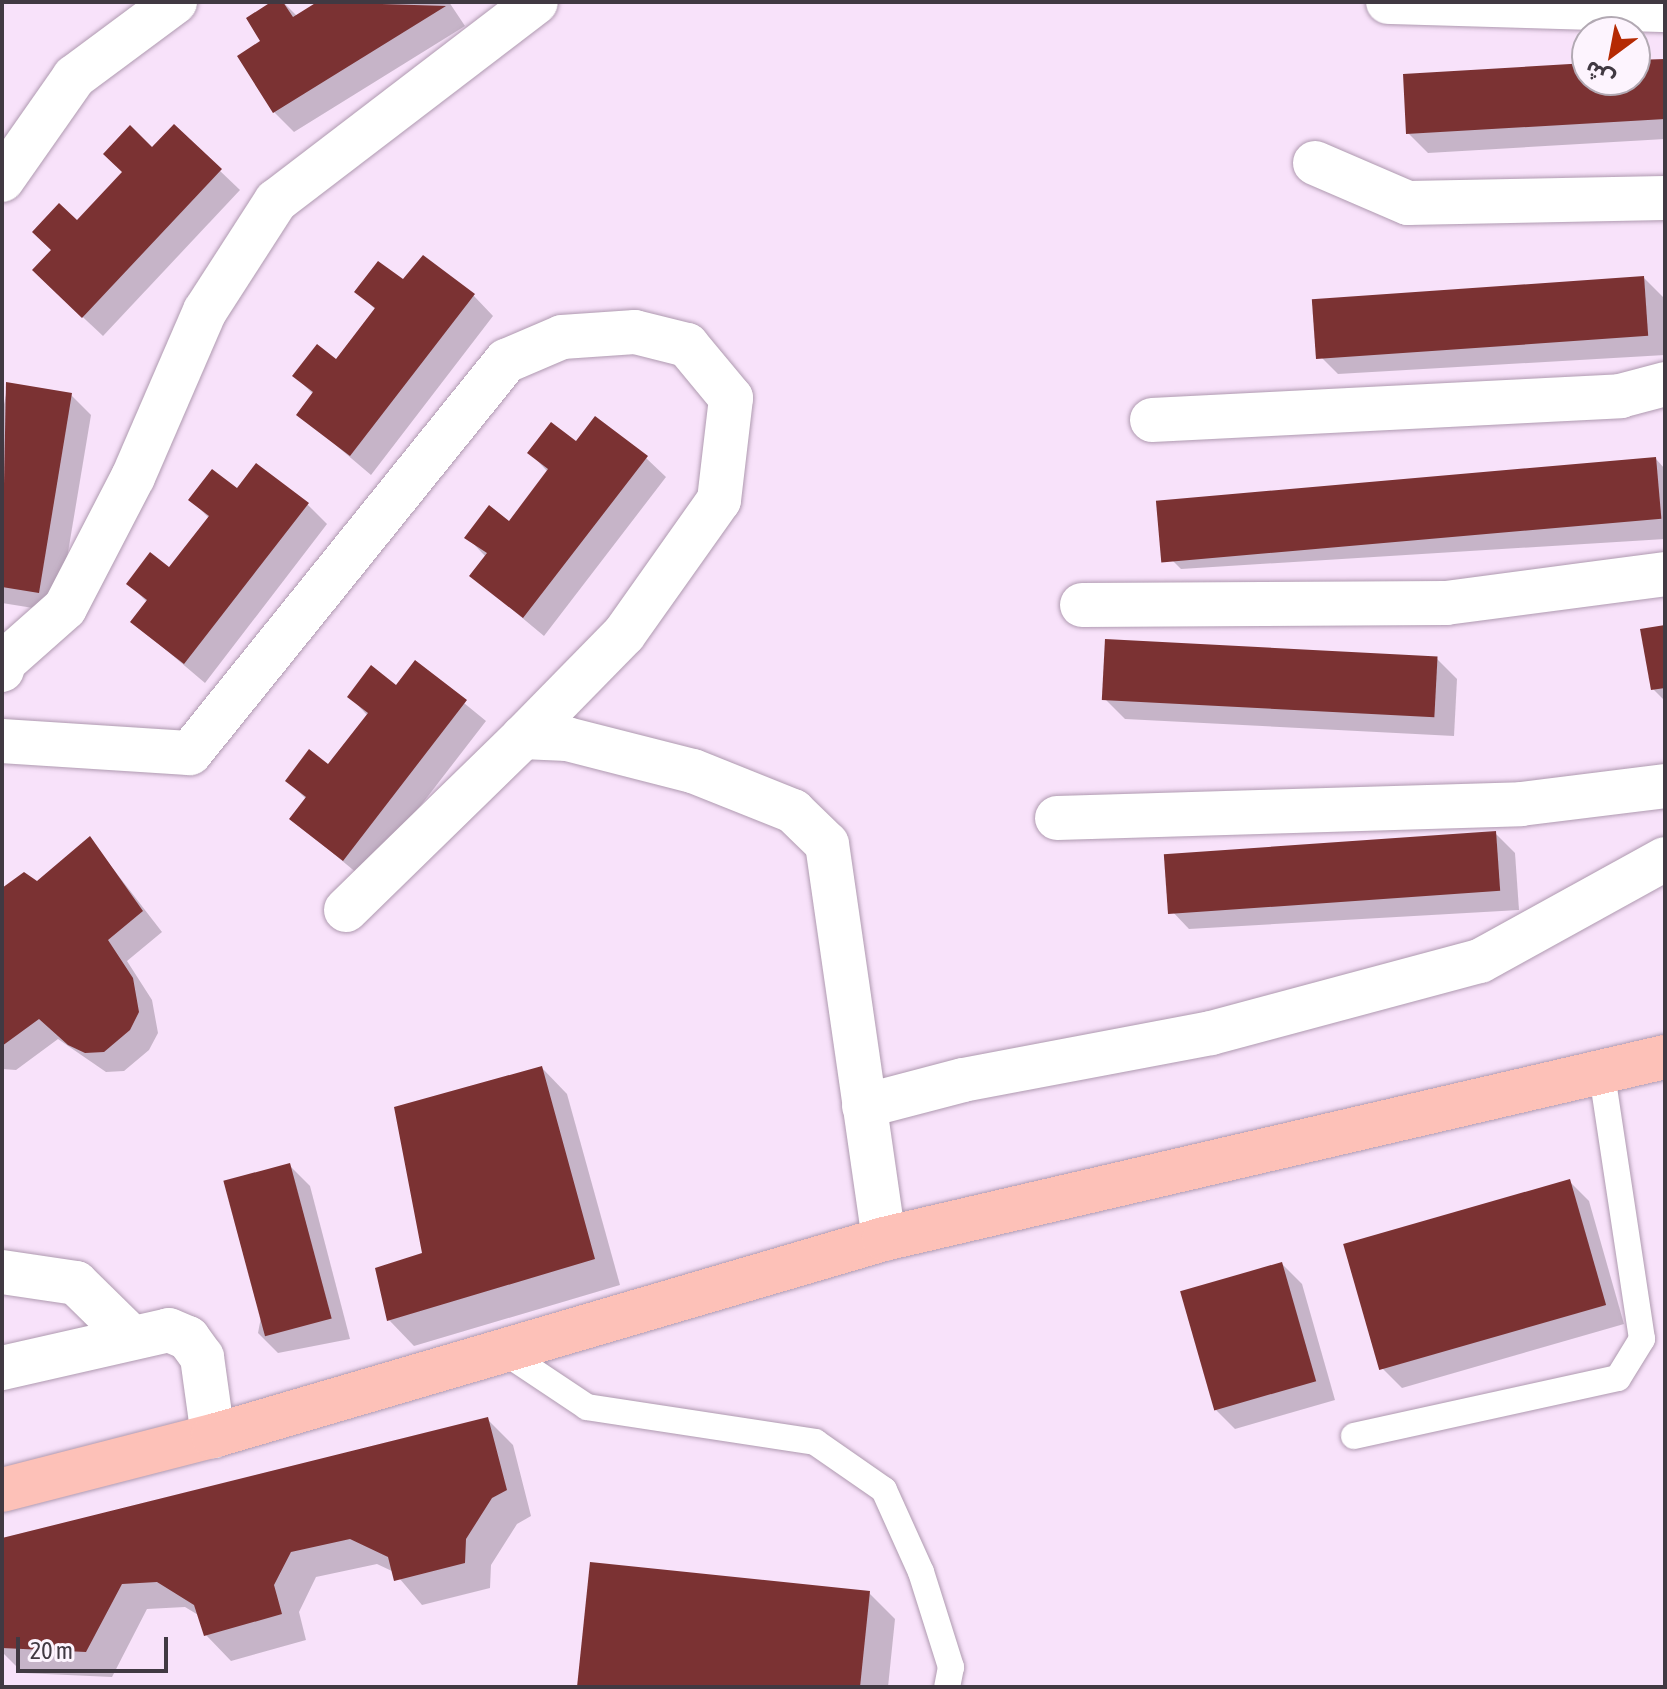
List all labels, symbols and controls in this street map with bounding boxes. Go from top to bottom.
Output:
north arrow [1571,16,1651,96]
text: ش [1580,56,1619,94]
scale bar [20,1621,172,1671]
text: 20 m [30,1637,73,1664]

